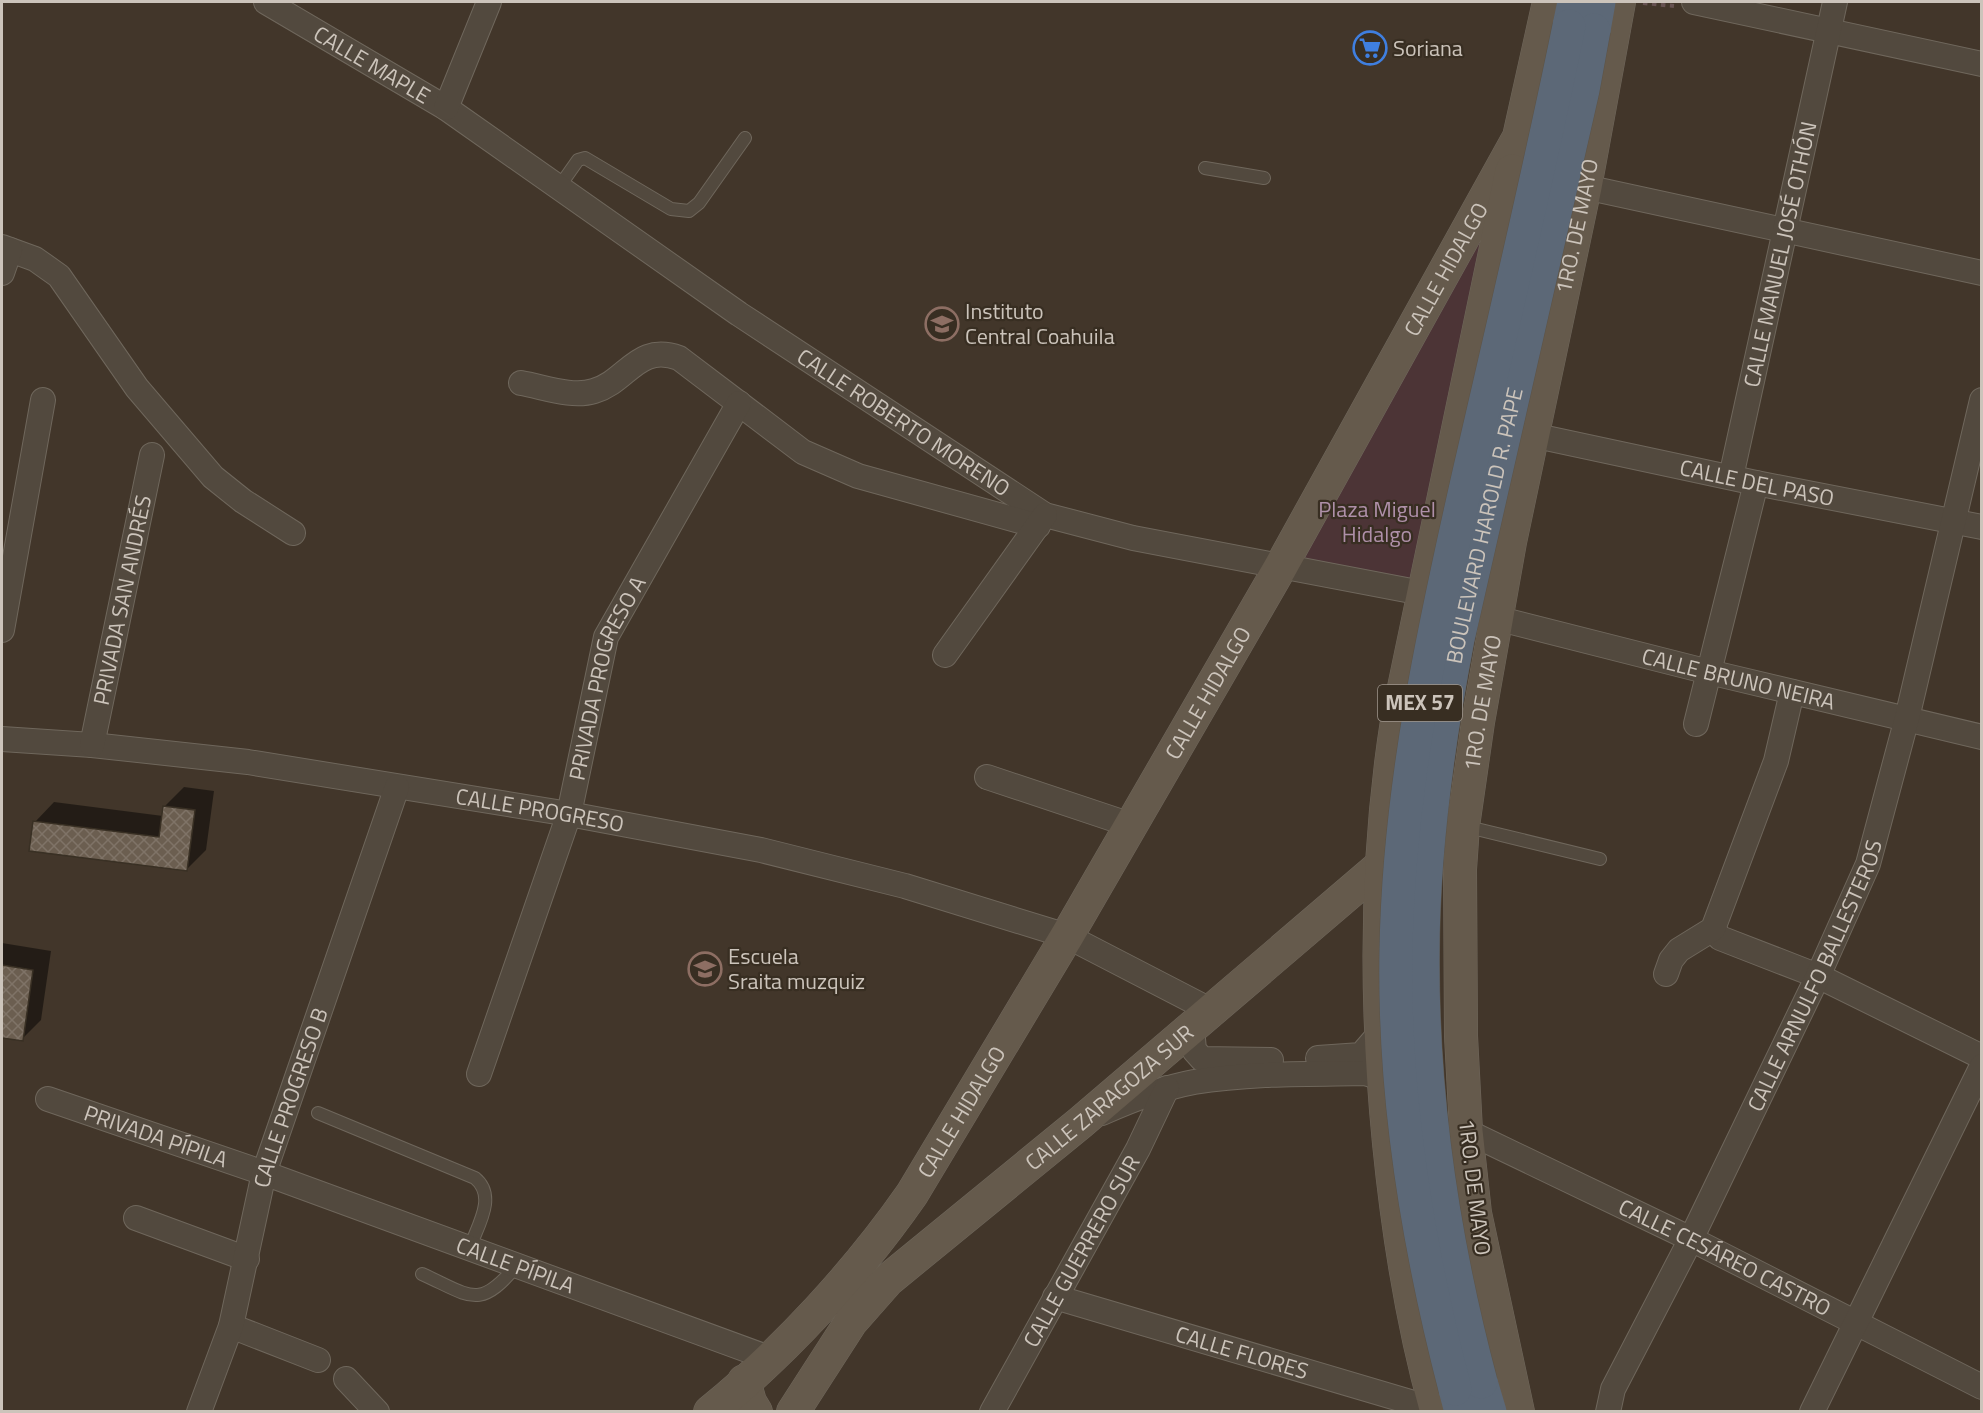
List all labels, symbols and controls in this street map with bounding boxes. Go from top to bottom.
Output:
street label: CALLE MAPLE [307,17,437,112]
supermarket icon: Soriana [1352,30,1388,66]
place label: Soriana [1393,31,1463,65]
street label: CALLE MANUEL JOSÉ OTHÓN [1734,118,1825,390]
street label: 1RO. DE MAYO [1546,156,1607,297]
street label: CALLE HIDALGO [1395,196,1497,342]
place label: Instituto Central Coahuila [965,294,1115,353]
school or university icon: Instituto Central Coahuila [924,306,960,342]
street label: CALLE ROBERTO MORENO [790,340,1017,505]
street label: BOULEVARD HAROLD R. PAPE [1437,384,1532,666]
street label: CALLE DEL PASO [1677,450,1837,515]
street label: PRIVADA SAN ANDRÉS [84,492,160,708]
park label: Plaza Miguel Hidalgo [1318,492,1436,551]
street label: PRIVADA PROGRESO A [559,569,654,783]
street label: CALLE HIDALGO [1156,620,1260,766]
street label: 1RO. DE MAYO [1454,632,1510,773]
street label: CALLE BRUNO NEIRA [1638,639,1839,718]
road number: MEX 57 [1378,685,1462,721]
street label: CALLE PROGRESO [453,779,627,841]
street label: CALLE ARNULFO BALLESTEROS [1738,836,1891,1117]
place label: Escuela Sraita muzquiz [728,939,865,998]
school or university icon: Escuela Sraita muzquiz [687,951,723,987]
street label: CALLE PROGRESO B [244,1003,337,1191]
street label: CALLE ZARAGOZA SUR [1017,1016,1201,1179]
street label: CALLE HIDALGO [909,1039,1014,1184]
street label: PRIVADA PÍPILA [79,1096,232,1176]
street label: 1RO. DE MAYO [1450,1117,1500,1257]
street label: CALLE GUERRERO SUR [1014,1149,1148,1353]
street label: CALLE CESÁREO CASTRO [1613,1190,1837,1325]
street label: CALLE PÍPILA [451,1228,579,1302]
street label: CALLE FLORES [1171,1317,1313,1388]

